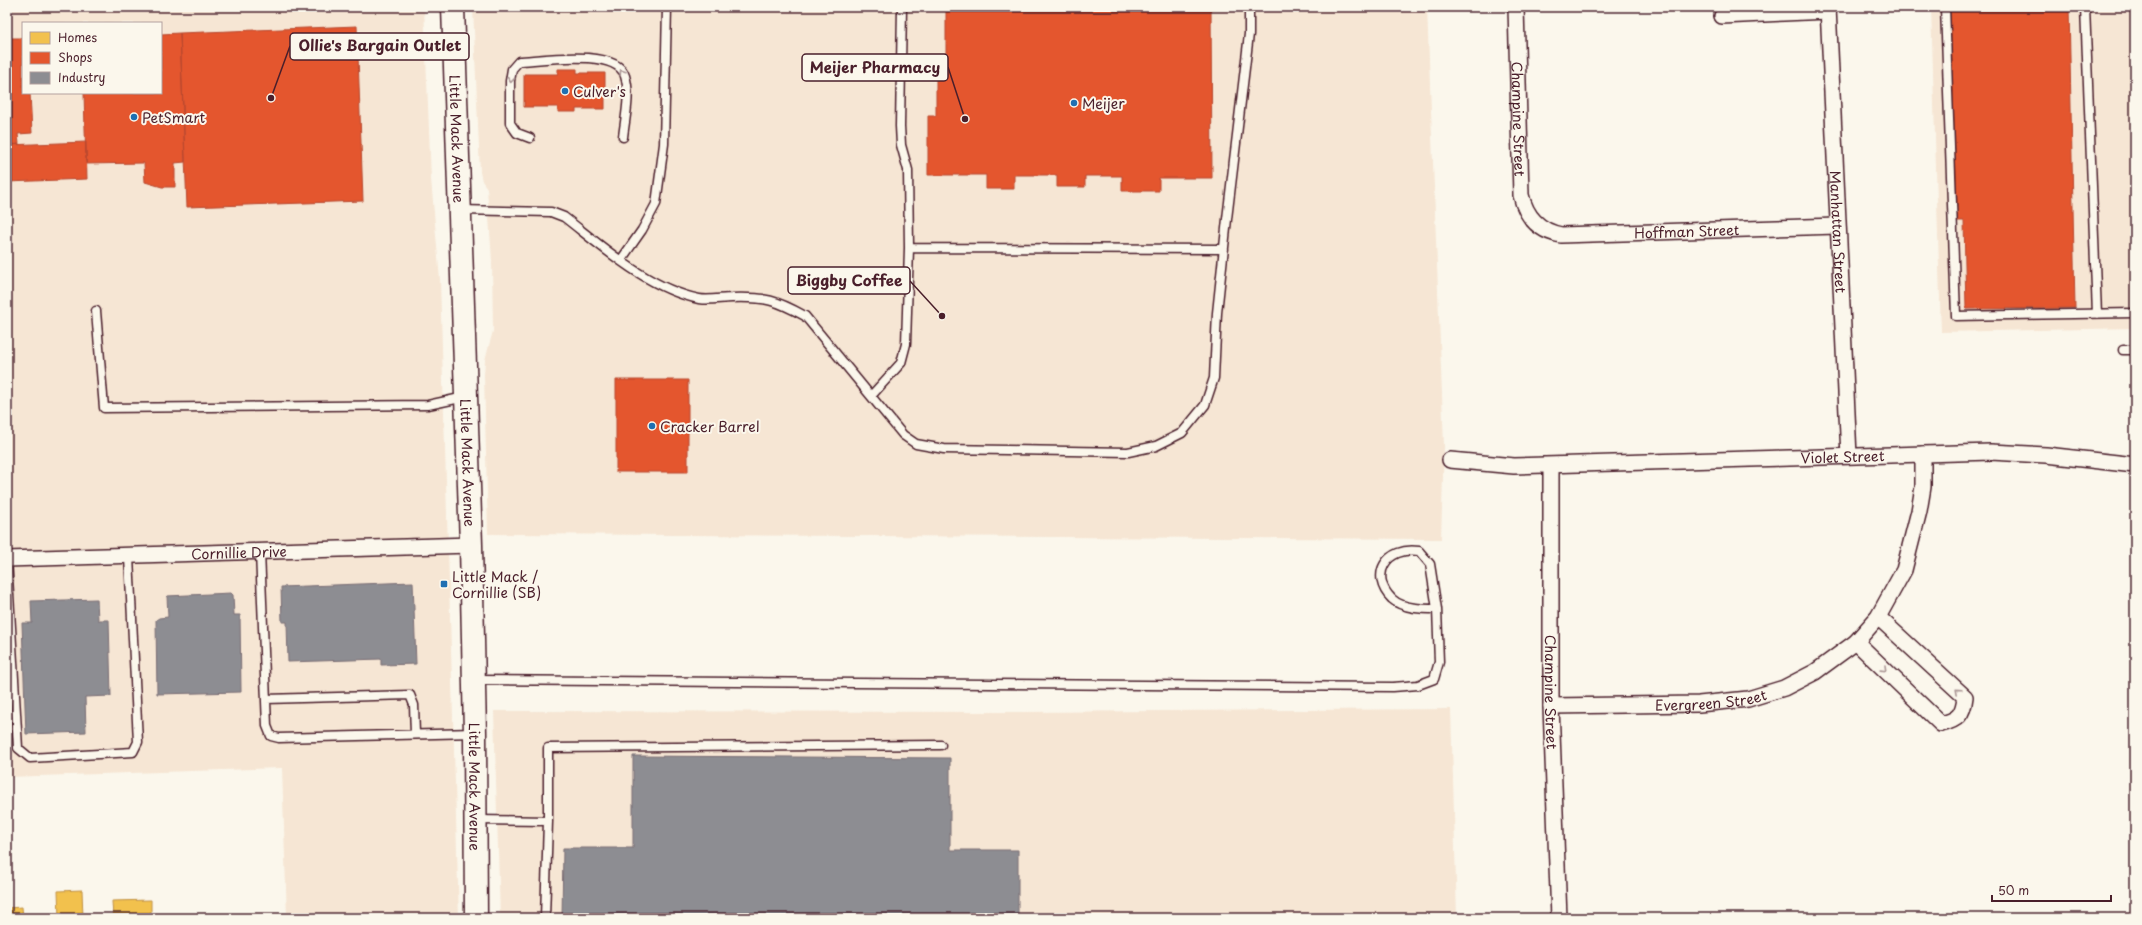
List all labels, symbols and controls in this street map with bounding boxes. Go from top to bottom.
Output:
legend [22,22,162,94]
text: Homes [58,28,97,46]
callout: Ollie's Bargain Outlet [290,33,469,60]
text: Ollie's Bargain Outlet [298,33,462,56]
text: Shops [58,48,93,66]
callout: Meijer Pharmacy [802,54,948,81]
text: Meijer Pharmacy [810,55,940,78]
street label: Champine Street [1507,61,1531,177]
text: Industry [58,68,106,86]
one-way arrow [619,69,626,76]
street label: Little Mack Avenue [445,75,470,204]
one-way arrow [506,77,515,83]
place label: Culver's [573,81,626,102]
marker: Culver's [560,86,570,96]
place label: Meijer [1082,93,1125,114]
marker: Meijer [1069,98,1079,108]
place label: PetSmart [142,107,206,128]
marker: PetSmart [129,112,139,122]
street label: Manhattan Street [1825,170,1852,294]
street label: Hoffman Street [1634,219,1739,243]
callout: Biggby Coffee [788,267,910,294]
text: Biggby Coffee [796,268,903,291]
street label: Little Mack Avenue [456,398,481,528]
place label: Cracker Barrel [660,416,760,437]
marker: Cracker Barrel [647,421,657,431]
street label: Violet Street [1800,445,1885,468]
street label: Cornillie Drive [191,540,287,564]
place label: Little Mack / Cornillie (SB) [452,566,541,603]
marker: Little Mack / Cornillie (SB) [439,579,449,589]
street label: Champine Street [1541,635,1563,750]
one-way arrow [1879,664,1887,672]
street label: Evergreen Street [1655,683,1769,715]
one-way arrow [1955,688,1963,695]
street label: Little Mack Avenue [464,722,486,851]
scale bar [1992,877,2111,903]
text: 50 m [1998,881,2029,899]

